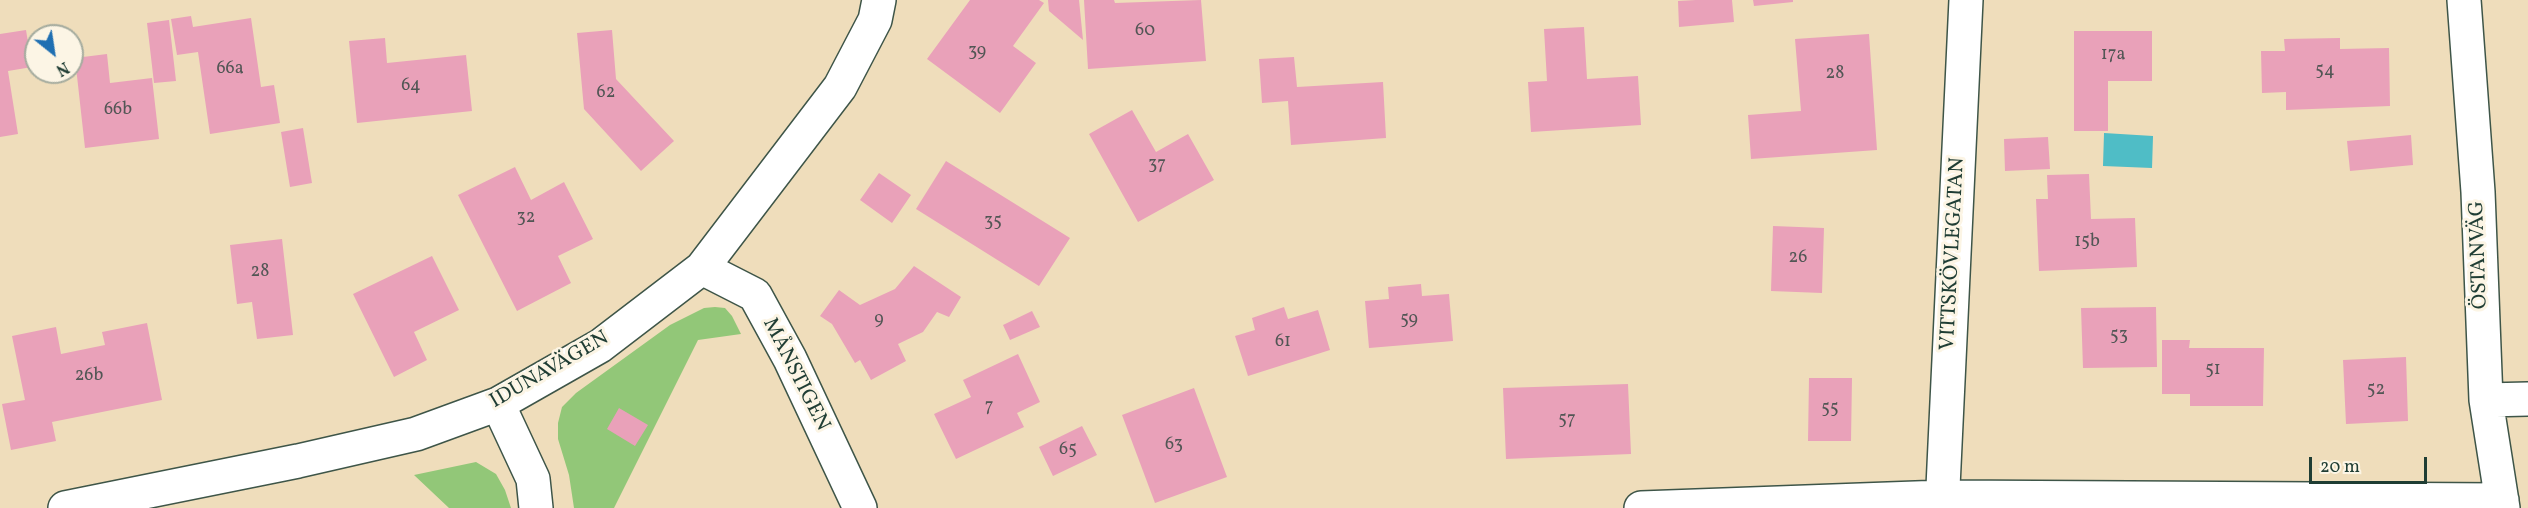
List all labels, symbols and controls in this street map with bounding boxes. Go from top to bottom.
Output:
house number: 60 [1135,21,1155,43]
north arrow [24,24,84,84]
house number: 39 [968,42,986,64]
house number: 17a [2101,45,2125,67]
text: N [51,55,73,80]
house number: 66a [216,59,244,81]
house number: 54 [2315,61,2335,83]
house number: 28 [1826,64,1844,86]
house number: 64 [401,76,421,98]
house number: 62 [597,83,615,105]
house number: 66b [104,100,132,122]
house number: 37 [1148,155,1166,177]
street label: VITTSKÖVLEGATAN [1936,157,1972,351]
street label: ÖSTANVÄG [2466,200,2494,310]
house number: 32 [517,208,535,230]
house number: 35 [984,212,1002,234]
house number: 15b [2074,232,2100,254]
house number: 26 [1789,248,1807,270]
house number: 28 [251,262,269,284]
house number: 9 [874,310,884,332]
house number: 59 [1400,310,1418,332]
street label: MÅNSTIGEN [756,314,834,436]
house number: 53 [2110,326,2128,348]
street label: IDUNAVÄGEN [486,327,614,415]
house number: 61 [1275,332,1291,354]
house number: 51 [2205,360,2221,382]
house number: 26b [75,366,103,388]
house number: 52 [2367,380,2385,402]
house number: 7 [985,397,993,419]
house number: 55 [1821,399,1839,421]
house number: 57 [1558,410,1576,432]
house number: 63 [1165,435,1183,457]
house number: 65 [1059,440,1077,462]
scale bar [2312,445,2430,483]
text: 20 m [2320,455,2360,480]

